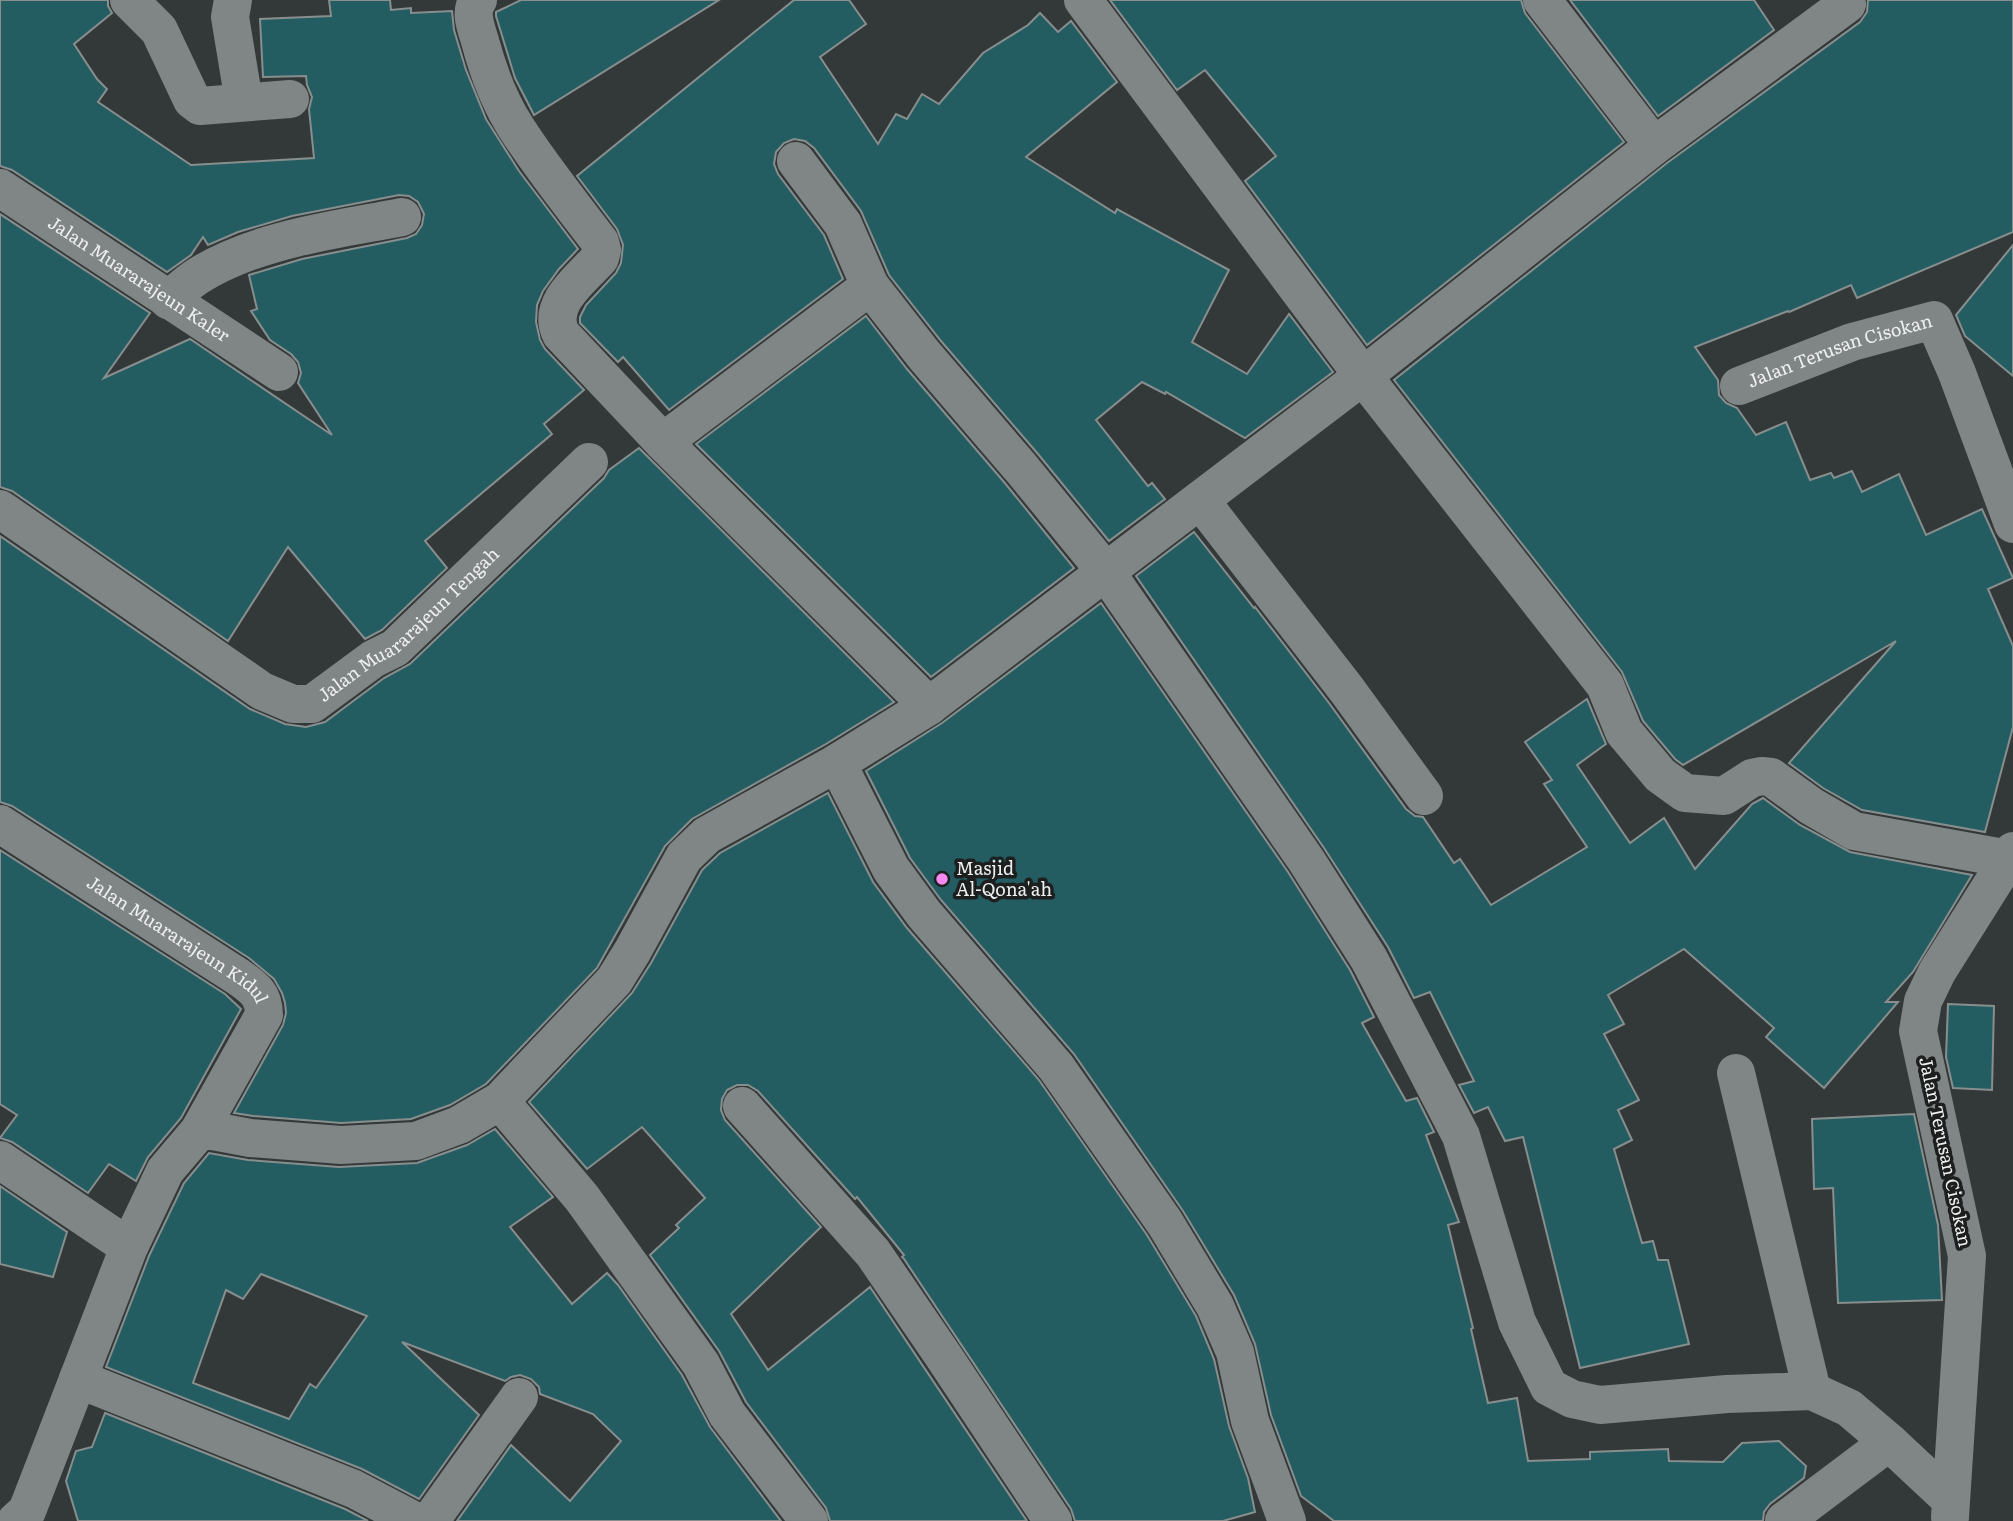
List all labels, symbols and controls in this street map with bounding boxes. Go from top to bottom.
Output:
street label: Jalan Muararajeun Kaler [43,208,236,348]
street label: Jalan Terusan Cisokan [1743,306,1935,394]
street label: Jalan Muararajeun Tengah [311,540,505,708]
place label: Masjid Al-Qona'ah [956,854,1052,902]
street label: Jalan Muararajeun Kidul [82,868,276,1007]
marker: Masjid Al-Qona'ah [934,871,950,887]
street label: Jalan Terusan Cisokan [1913,1054,1980,1249]

